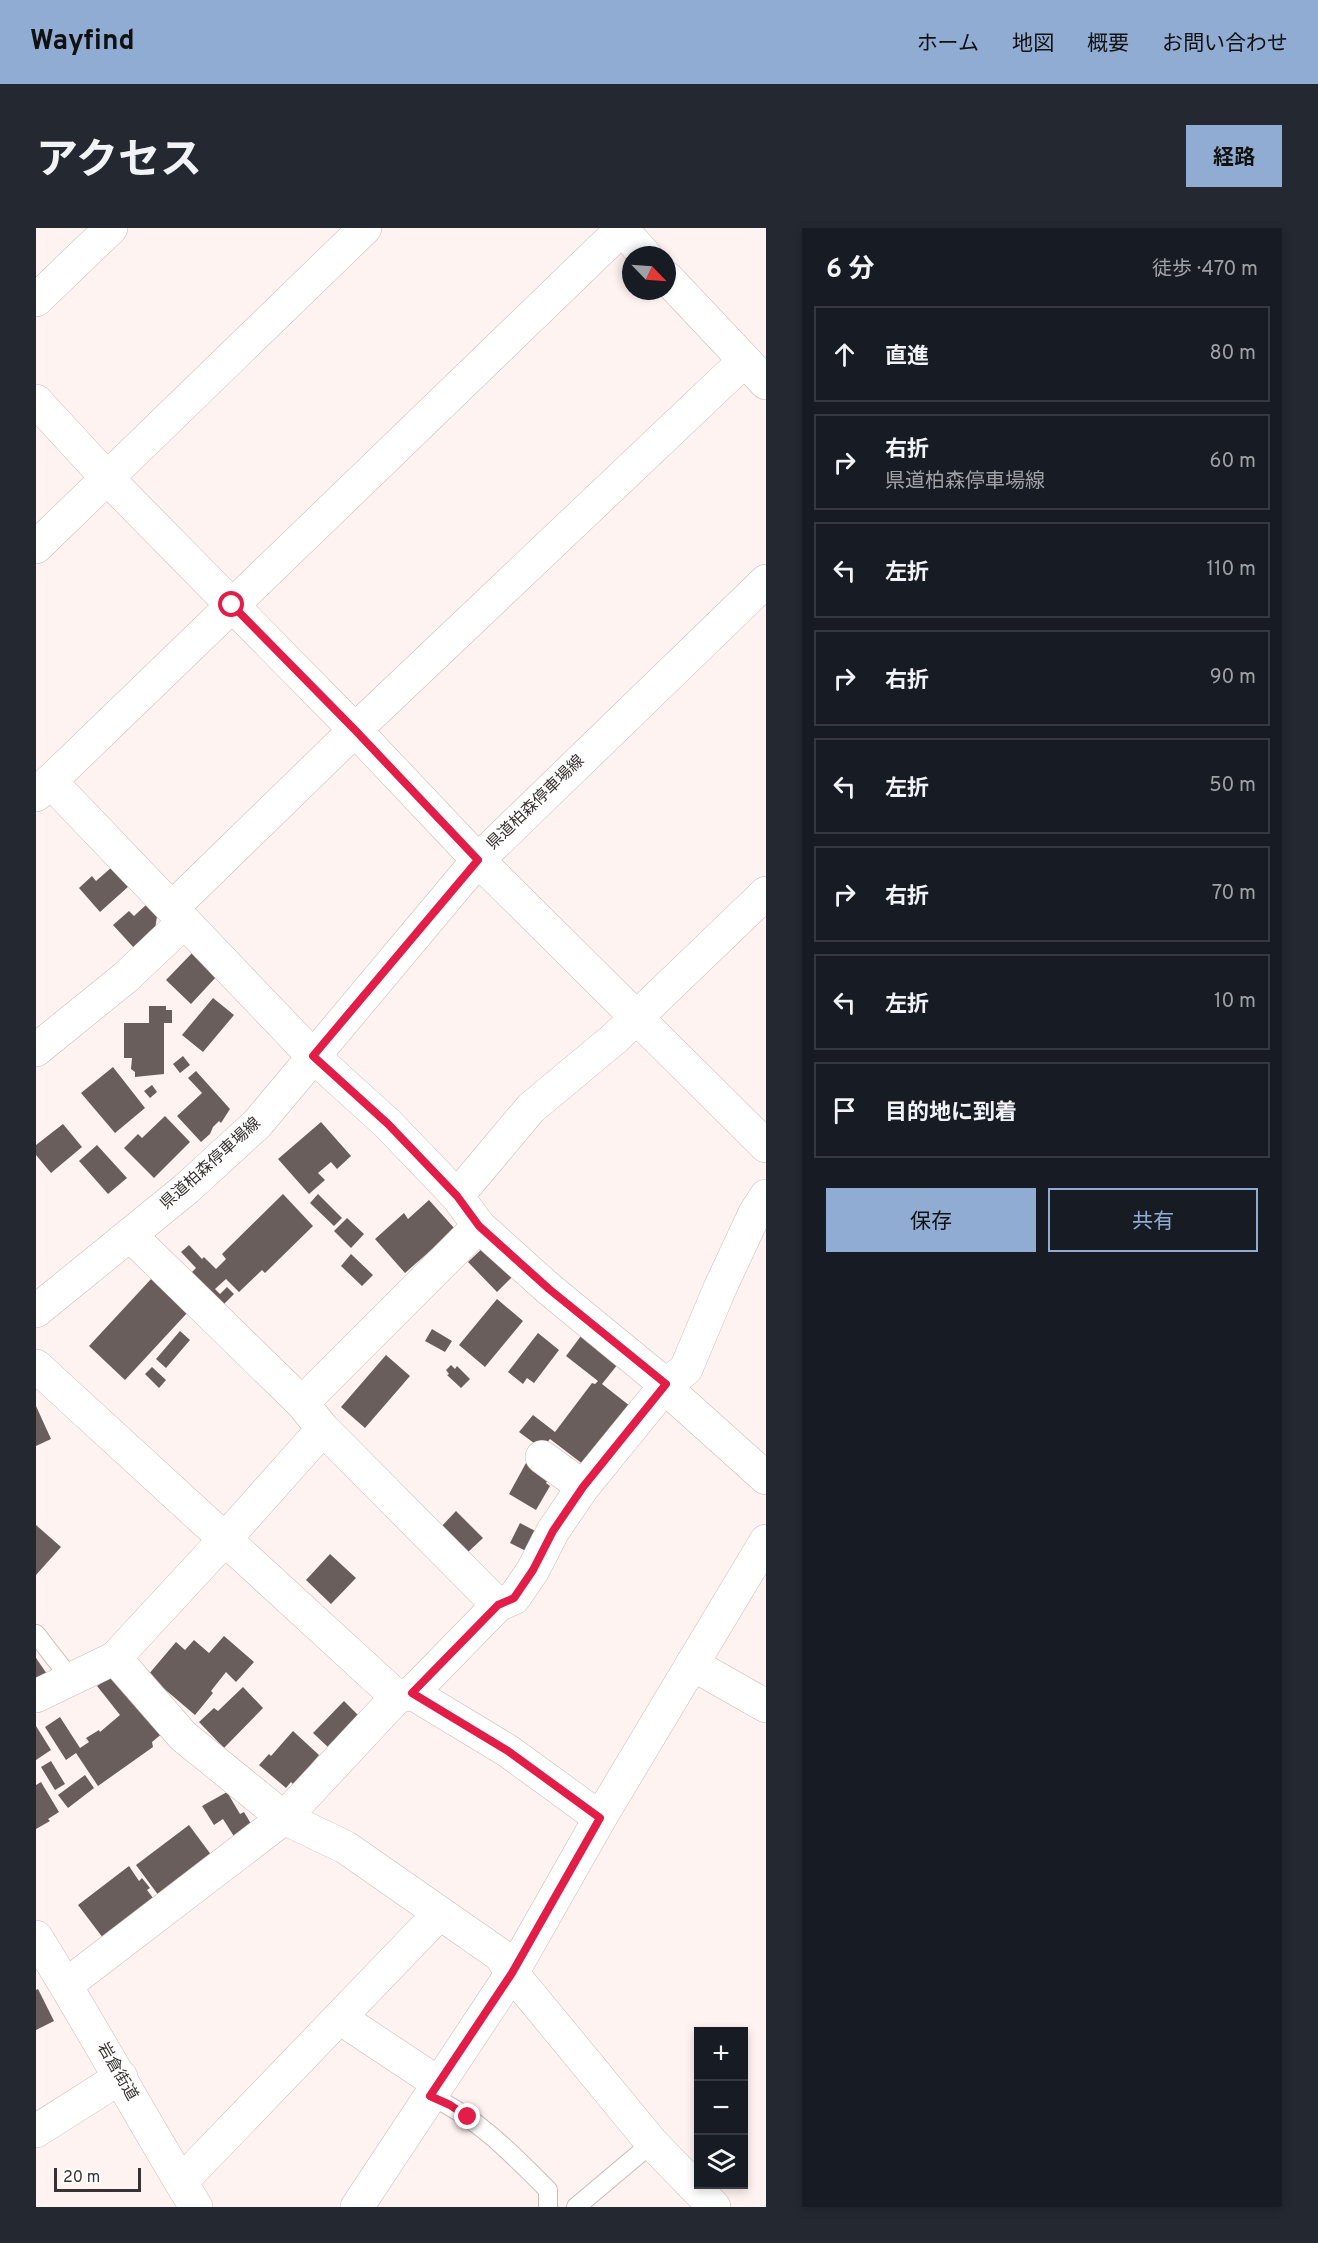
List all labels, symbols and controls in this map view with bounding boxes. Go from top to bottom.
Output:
text: Wayfind [30,24,135,60]
text: ホーム [917,31,979,58]
text: 地図 [1012,31,1054,58]
text: 概要 [1087,31,1129,58]
text: お問い合わせ [1162,31,1288,58]
button: 経路 [1186,125,1282,187]
text: アクセス [36,136,202,189]
north arrow [622,246,676,300]
text: 6 分 [826,254,874,287]
text: 徒歩 · 470 m [1152,257,1258,283]
icon: ahead [828,338,861,371]
text: 80 m [1210,341,1256,367]
text: 直進 [885,344,929,371]
text: 右折 [885,437,929,464]
icon: right [828,446,861,479]
text: 60 m [1210,449,1256,475]
text: 県道柏森停車場線 [885,469,1045,495]
icon: left [828,554,861,587]
text: 110 m [1207,557,1256,583]
text: 左折 [885,560,929,587]
route start [218,591,244,617]
icon: right [828,662,861,695]
text: 90 m [1210,665,1256,691]
text: 右折 [885,668,929,695]
street label: 県道柏森停車場線 [483,751,589,855]
icon: left [828,770,861,803]
text: 50 m [1209,773,1256,799]
text: 左折 [885,776,929,803]
icon: right [828,878,861,911]
text: 70 m [1212,881,1256,907]
text: 右折 [885,884,929,911]
icon: left [828,986,861,1019]
text: 10 m [1214,989,1256,1015]
text: 左折 [885,992,929,1019]
icon: arrive [828,1094,861,1127]
text: 目的地に到着 [885,1100,1017,1127]
street label: 県道柏森停車場線 [157,1114,265,1214]
button: 保存 [826,1188,1036,1252]
button: 共有 [1048,1188,1258,1252]
map controls [694,2027,748,2189]
button: + [694,2027,748,2081]
street label: 岩倉街道 [92,2039,142,2105]
button: − [694,2081,748,2135]
route end [454,2103,480,2129]
button: layers [694,2135,748,2189]
scale bar [54,2165,141,2192]
text: 20 m [63,2168,100,2188]

